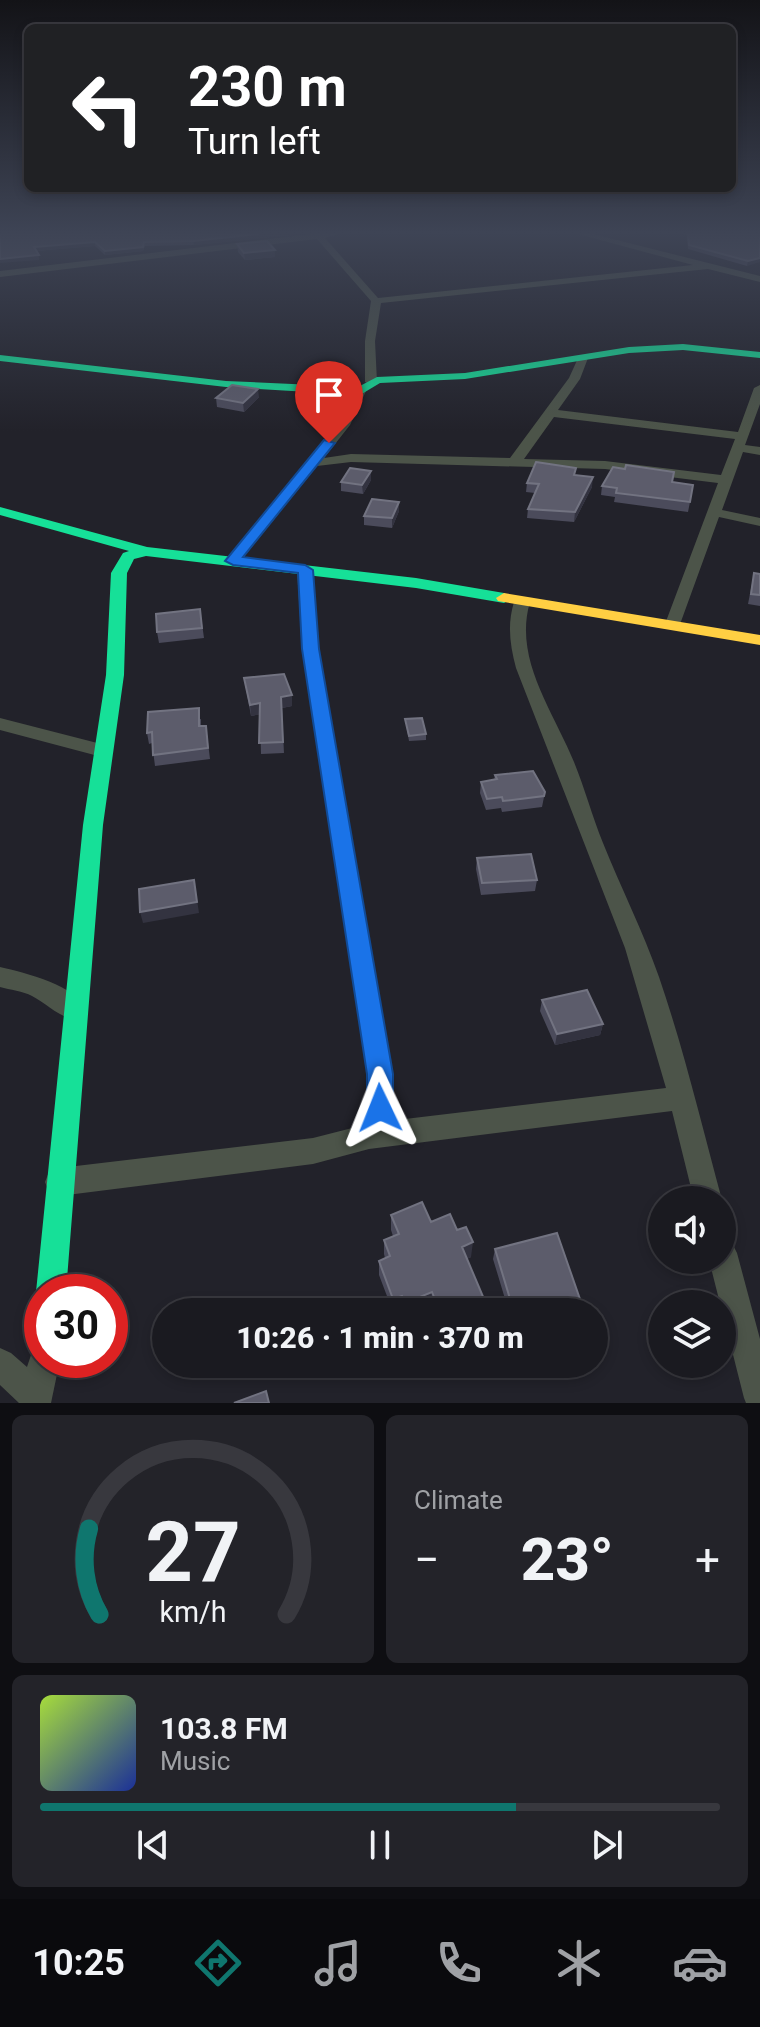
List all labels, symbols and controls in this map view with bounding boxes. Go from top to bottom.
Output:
text: 230 m [188,54,347,120]
icon: left [56,56,160,160]
text: Turn left [188,121,321,163]
pin [295,361,363,443]
icon: arrive [307,373,351,417]
position arrow [338,1066,422,1150]
map controls [648,1186,736,1378]
button: sound [648,1186,736,1274]
speed limit sign: 30 [24,1274,128,1378]
button: layers [648,1290,736,1378]
text: 10:26 · 1 min · 370 m [236,1320,524,1355]
text: Climate [414,1485,503,1515]
text: 27 [145,1504,241,1601]
text: 23° [521,1524,614,1595]
text: − [414,1534,439,1586]
text: + [695,1534,720,1586]
text: km/h [159,1595,227,1629]
text: 103.8 FM [160,1711,288,1746]
text: Music [160,1746,230,1776]
icon: previous [131,1823,175,1867]
icon: pause [358,1823,402,1867]
icon: next [585,1823,629,1867]
icon: directions [190,1935,246,1991]
icon: music [310,1935,366,1991]
icon: phone [431,1935,487,1991]
icon: climate [551,1935,607,1991]
icon: car [672,1935,728,1991]
text: 10:25 [32,1942,125,1984]

